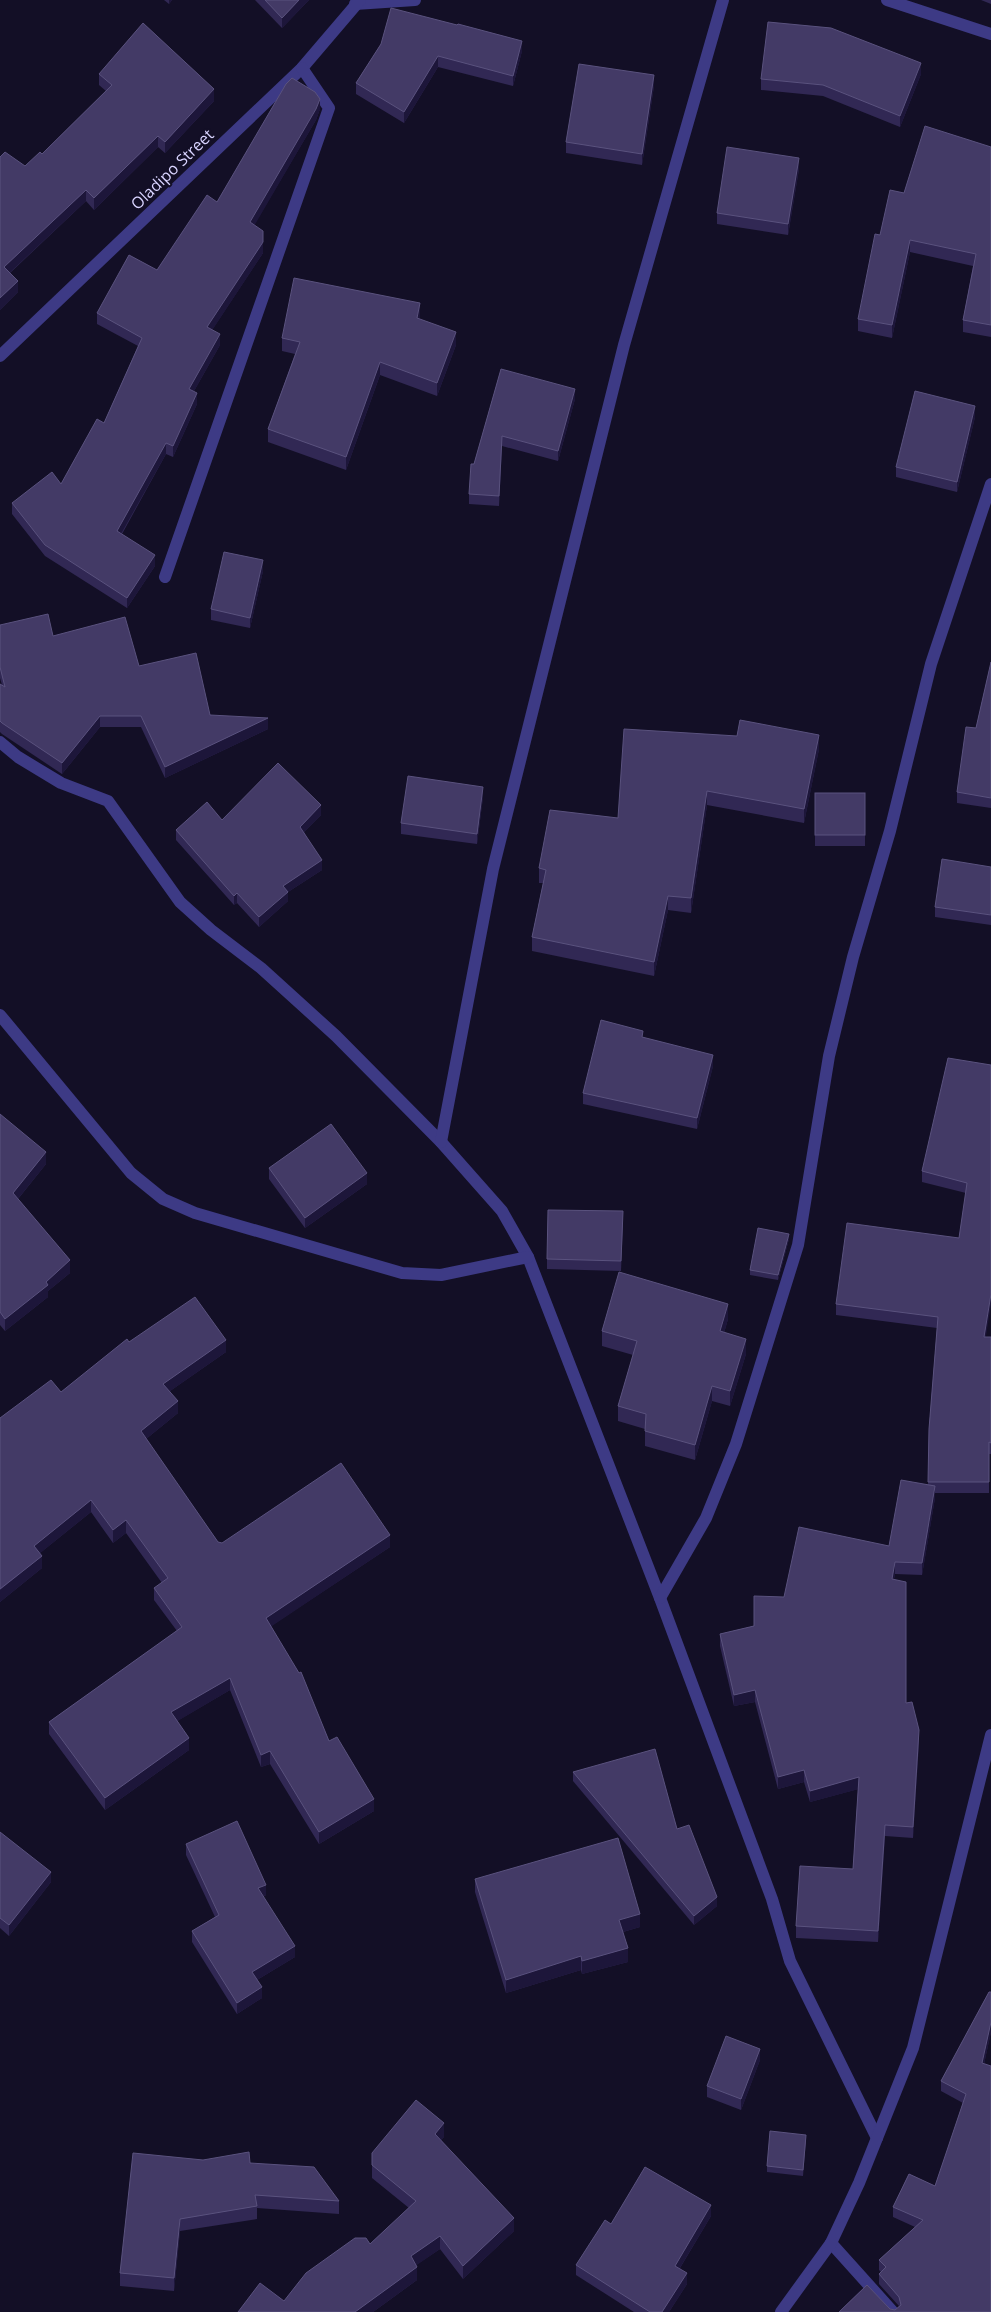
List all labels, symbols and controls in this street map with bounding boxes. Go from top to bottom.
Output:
street label: Oladipo Street [126,124,219,214]

